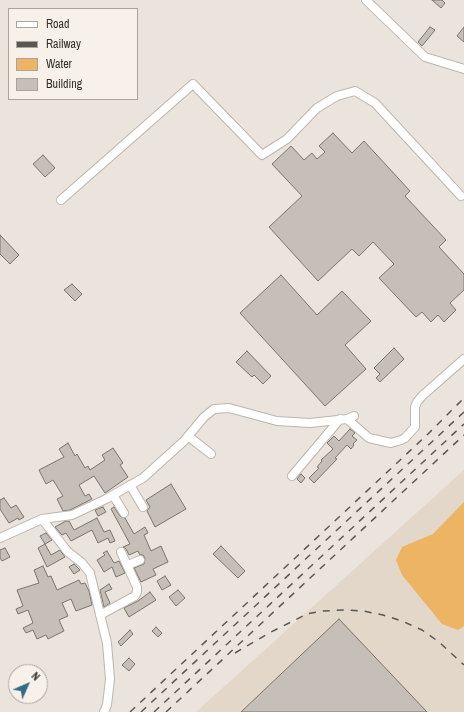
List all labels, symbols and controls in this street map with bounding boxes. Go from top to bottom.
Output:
legend [8,8,138,100]
text: Road [46,16,70,32]
text: Railway [46,36,81,52]
text: Water [46,56,72,72]
text: Building [46,76,82,92]
north arrow [8,664,48,704]
text: N [29,669,43,683]

